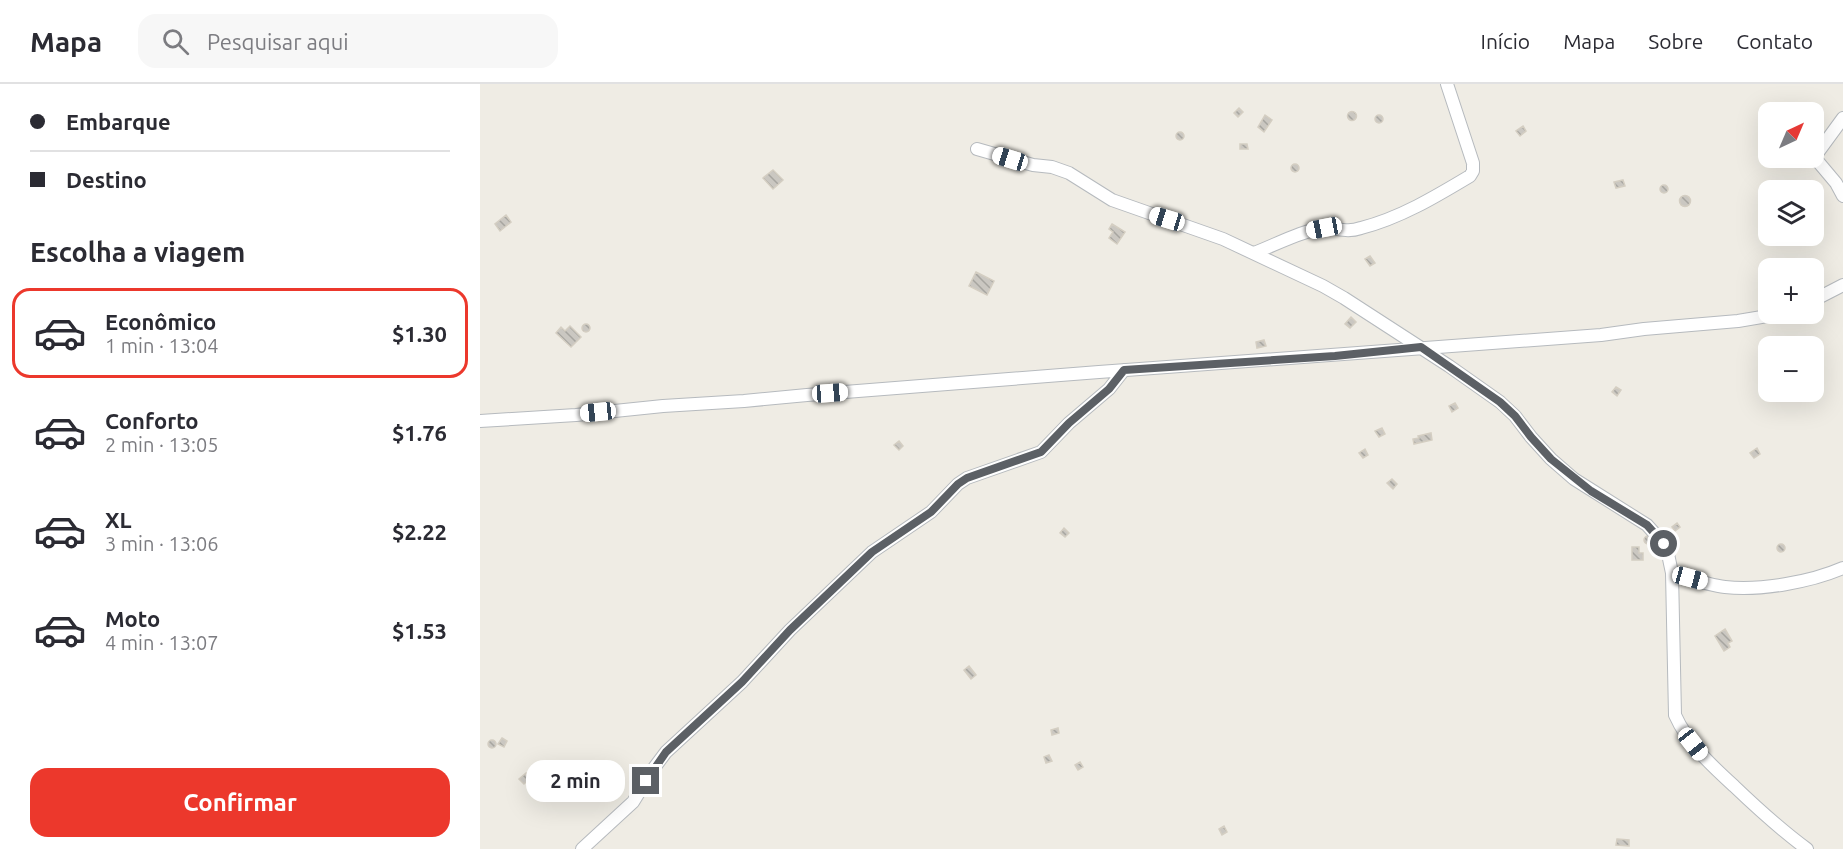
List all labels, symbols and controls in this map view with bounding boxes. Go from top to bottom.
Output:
search box [138,14,558,68]
icon: search [159,25,192,58]
text: Mapa [30,26,102,57]
text: Pesquisar aqui [207,29,349,54]
text: Início [1481,29,1530,53]
text: Mapa [1563,29,1615,53]
text: Sobre [1648,29,1703,53]
text: Contato [1736,29,1813,53]
north arrow [1758,102,1824,168]
map controls [1758,102,1824,402]
text: Embarque [66,109,171,134]
car [990,145,1030,173]
text: Destino [66,167,147,192]
button: layers [1758,180,1824,246]
car [1147,205,1187,233]
car [1305,216,1343,240]
text: Escolha a viagem [30,237,245,267]
button: + [1758,258,1824,324]
icon: car [33,306,87,360]
text: Econômico [105,309,216,334]
text: $1.30 [392,321,447,346]
text: 1 min · 13:04 [105,334,219,357]
button: − [1758,336,1824,402]
car [811,383,849,403]
car [579,401,617,423]
icon: car [33,405,87,459]
text: Conforto [105,408,199,433]
text: $1.76 [392,420,447,445]
text: 2 min · 13:05 [105,433,219,456]
icon: car [33,504,87,558]
text: XL [105,507,132,532]
text: $2.22 [392,519,447,544]
route start [1650,530,1677,557]
text: 3 min · 13:06 [105,532,219,555]
car [1670,565,1710,591]
icon: car [33,603,87,657]
text: Moto [105,606,160,631]
text: $1.53 [392,618,447,643]
text: 4 min · 13:07 [105,631,219,654]
car [1675,724,1711,764]
callout: 2 min [526,760,625,802]
route end [632,767,659,794]
button: Confirmar [30,768,450,837]
text: 2 min [550,769,601,792]

